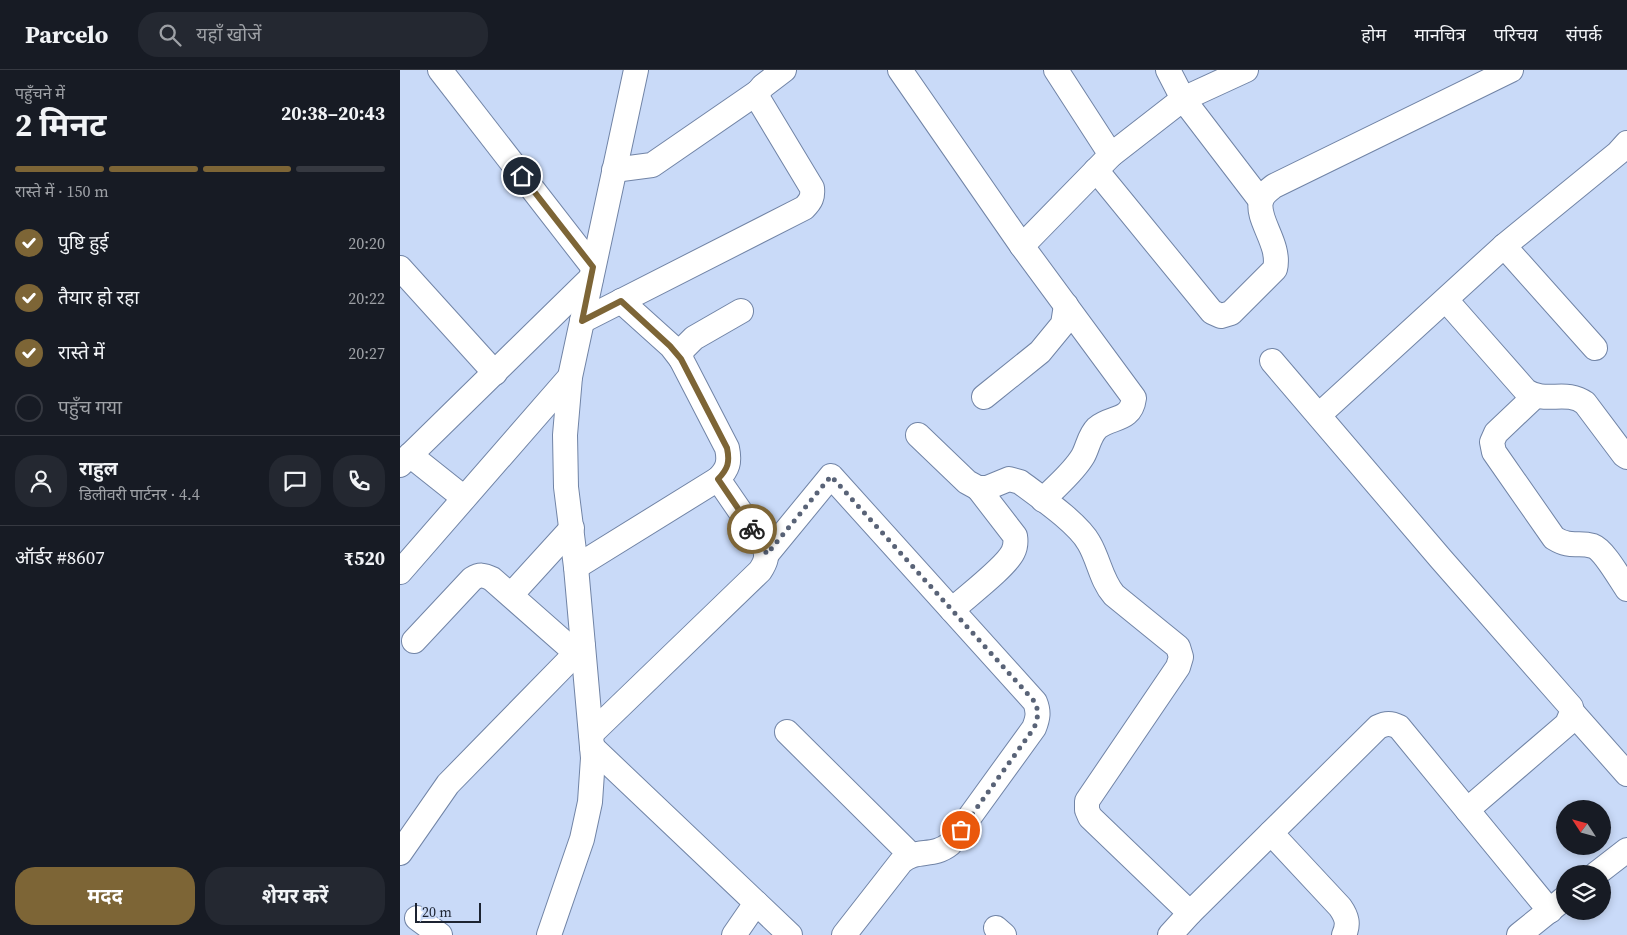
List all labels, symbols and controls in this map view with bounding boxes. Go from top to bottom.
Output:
search box [138,12,488,57]
text: Parcelo [25,18,108,51]
icon: search [156,21,184,49]
text: यहाँ खोजें [196,21,261,47]
text: होम [1361,22,1386,47]
text: मानचित्र [1414,22,1466,47]
text: परिचय [1494,22,1538,47]
text: संपर्क [1566,22,1602,47]
text: पहुँचने में [15,82,65,104]
text: 20:38–20:43 [281,100,385,126]
text: 2 मिनट [15,103,106,147]
pin [501,155,543,197]
icon: home [508,162,536,190]
text: रास्ते में · 150 m [15,180,109,202]
icon: check [15,229,43,257]
text: पुष्टि हुई [58,229,109,255]
text: 20:20 [348,232,385,254]
icon: check [15,284,43,312]
text: तैयार हो रहा [58,284,139,310]
text: 20:22 [348,287,385,309]
icon: check [15,339,43,367]
text: रास्ते में [58,339,105,365]
text: 20:27 [348,342,385,364]
text: पहुँच गया [58,394,122,420]
button: person [15,455,67,507]
text: राहुल [79,455,118,481]
button: chat [269,455,321,507]
button: phone [333,455,385,507]
text: डिलीवरी पार्टनर · 4.4 [79,483,200,505]
courier [727,504,777,554]
icon: bike [738,515,766,543]
text: ऑर्डर #8607 [15,544,105,570]
text: ₹520 [344,545,385,571]
north arrow [1556,800,1611,855]
map controls [1556,800,1611,920]
pin [940,809,982,851]
icon: bag [947,816,975,844]
button: layers [1556,865,1611,920]
button: मदद [15,867,195,925]
button: शेयर करें [205,867,385,925]
scale bar [415,900,481,923]
text: 20 m [422,902,452,922]

